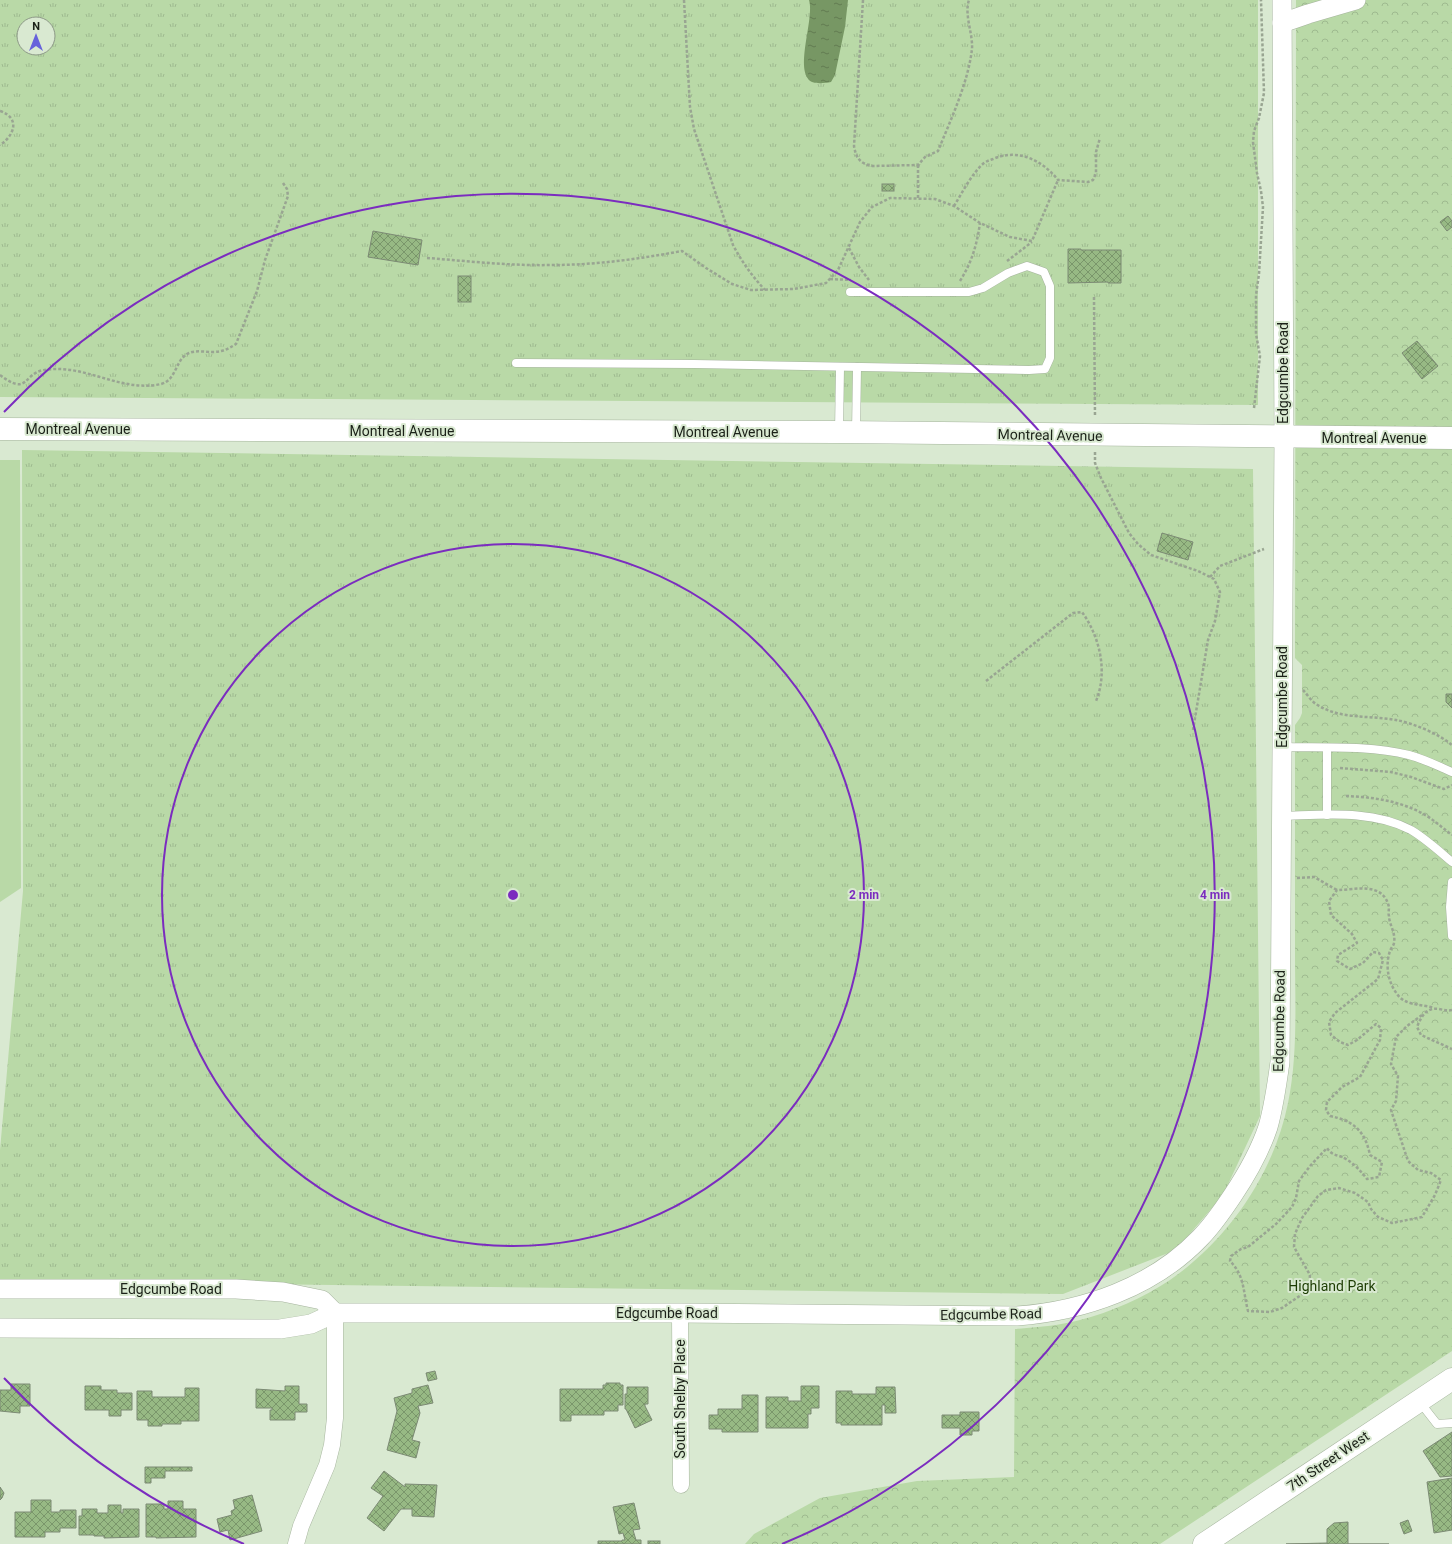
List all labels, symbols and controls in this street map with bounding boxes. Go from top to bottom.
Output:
north arrow [16,16,56,56]
text: N [32,20,40,33]
street label: Edgcumbe Road [1275,322,1291,424]
street label: Montreal Avenue [26,421,130,437]
street label: Montreal Avenue [350,423,454,439]
street label: Montreal Avenue [674,424,778,440]
street label: Montreal Avenue [997,426,1103,444]
street label: Montreal Avenue [1322,430,1426,446]
street label: Edgcumbe Road [1274,646,1290,748]
centre of rings [506,888,520,902]
text: 2 min [849,888,879,902]
text: 4 min [1200,888,1230,902]
street label: Edgcumbe Road [1270,970,1288,1072]
park label: Highland Park [1288,1278,1377,1294]
street label: Edgcumbe Road [120,1281,222,1297]
street label: Edgcumbe Road [616,1305,718,1321]
street label: Edgcumbe Road [940,1305,1042,1323]
street label: South Shelby Place [672,1339,688,1459]
street label: 7th Street West [1284,1427,1372,1494]

